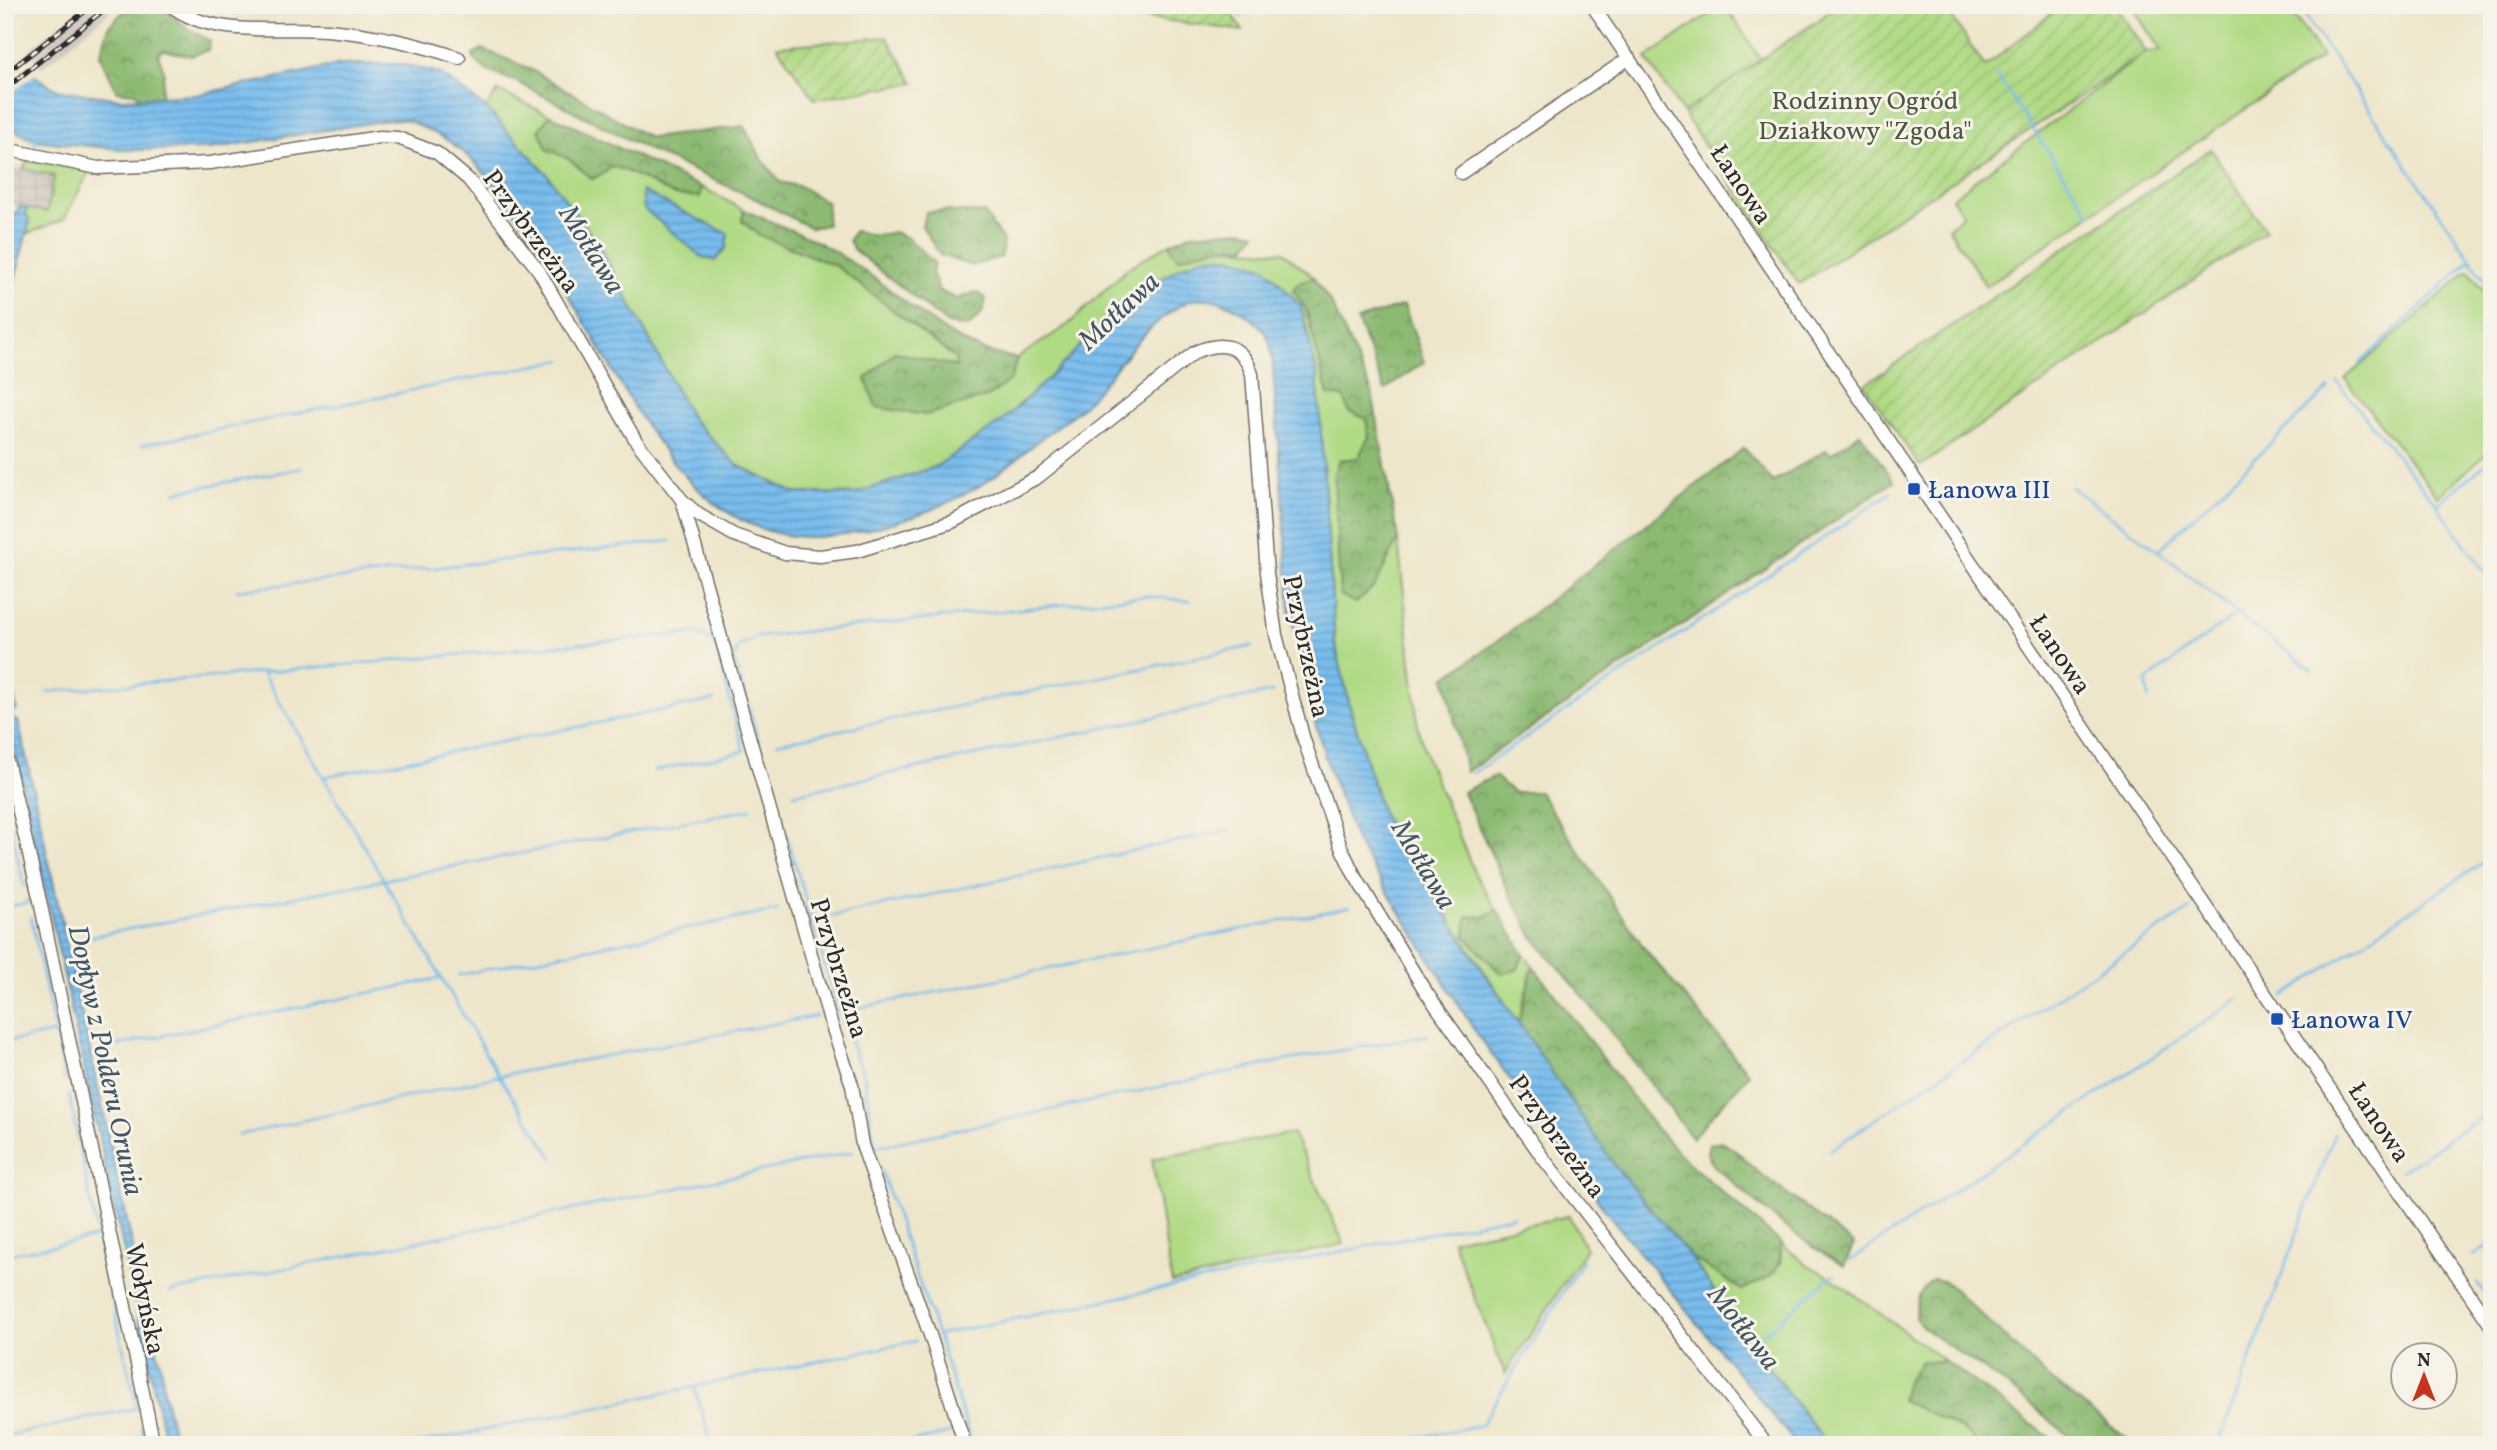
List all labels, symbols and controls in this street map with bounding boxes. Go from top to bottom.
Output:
park label: Rodzinny Ogród Działkowy "Zgoda" [1758,84,1972,150]
street label: Łanowa [1700,138,1780,232]
street label: Przybrzeżna [473,163,588,301]
water label: Motława [548,197,634,302]
water label: Motława [1070,264,1169,360]
place label: Łanowa III [1928,473,2051,509]
marker: Łanowa III [1906,481,1922,497]
street label: Przybrzeżna [1272,572,1338,721]
street label: Łanowa [2019,608,2099,702]
water label: Motława [1380,812,1465,918]
street label: Przybrzeżna [800,894,877,1043]
water label: Dopływ z Polderu Orunia [57,922,152,1200]
place label: Łanowa IV [2291,1003,2413,1039]
marker: Łanowa IV [2269,1011,2285,1027]
street label: Przybrzeżna [1499,1068,1614,1206]
street label: Łanowa [2338,1076,2418,1170]
street label: Wołyńska [115,1240,173,1359]
water label: Motława [1697,1277,1789,1379]
north arrow [2388,1342,2458,1412]
text: N [2417,1348,2431,1374]

